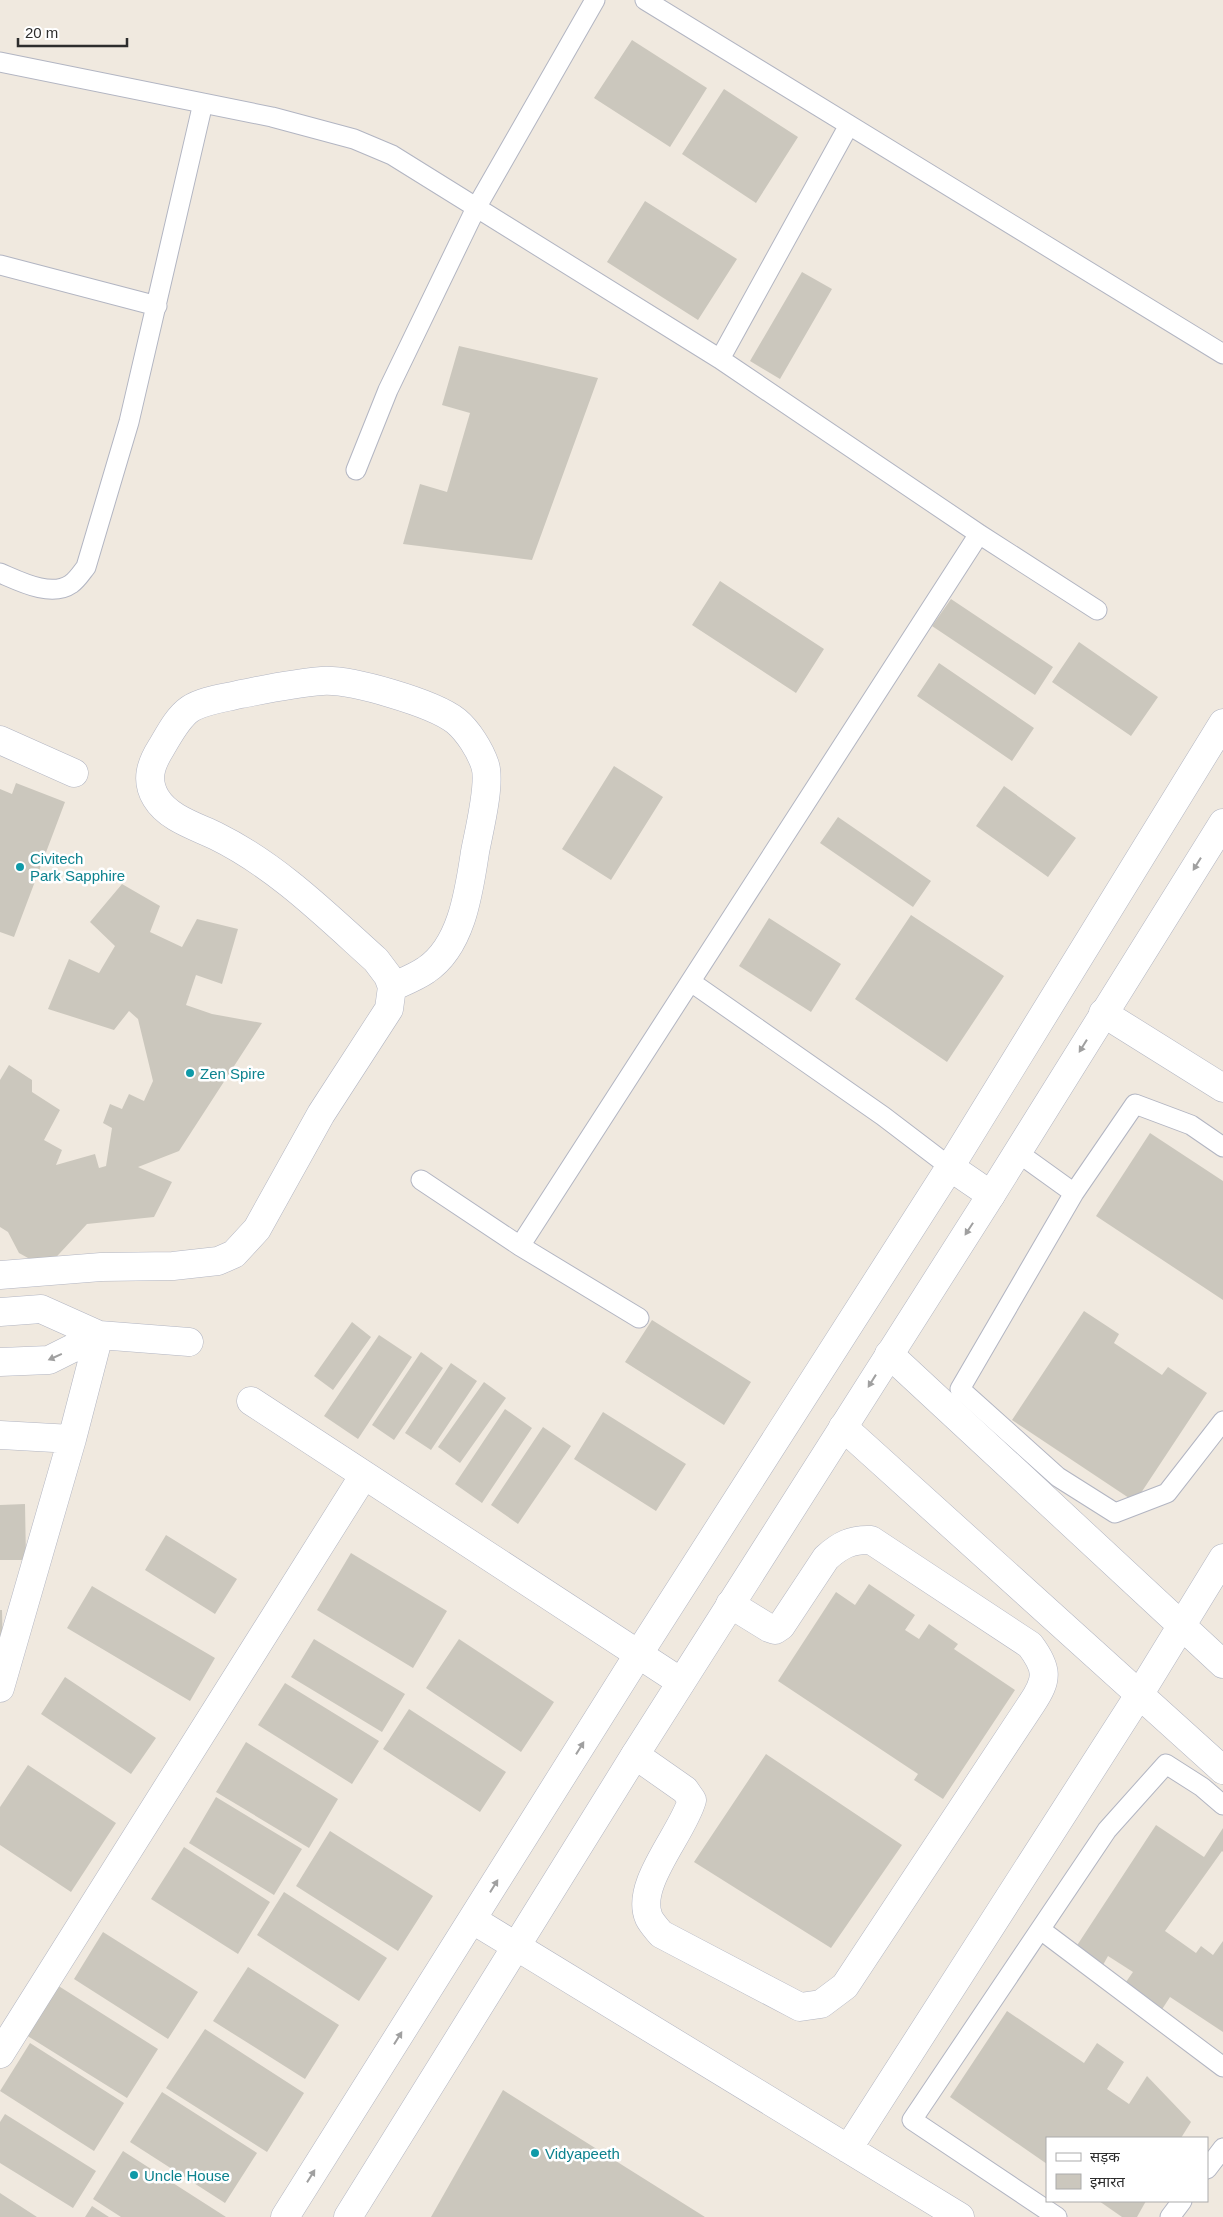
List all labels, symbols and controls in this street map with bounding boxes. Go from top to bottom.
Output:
scale bar [18,15,126,47]
text: 20 m [25,24,58,41]
place label: Civitech Park Sapphire [30,850,125,884]
one-way arrow [1192,858,1202,871]
marker: Civitech Park Sapphire [14,861,26,873]
one-way arrow [1078,1040,1087,1053]
place label: Zen Spire [200,1065,265,1082]
marker: Zen Spire [184,1067,196,1079]
one-way arrow [964,1222,974,1236]
one-way arrow [48,1353,62,1361]
one-way arrow [867,1374,877,1387]
one-way arrow [575,1741,584,1755]
one-way arrow [490,1880,499,1893]
one-way arrow [394,2032,403,2045]
legend [1046,2137,1208,2202]
place label: Vidyapeeth [545,2145,620,2162]
marker: Vidyapeeth [529,2147,541,2159]
text: सड़क [1090,2148,1120,2165]
place label: Uncle House [144,2167,230,2184]
marker: Uncle House [128,2169,140,2181]
one-way arrow [307,2169,316,2182]
text: इमारत [1090,2173,1125,2190]

